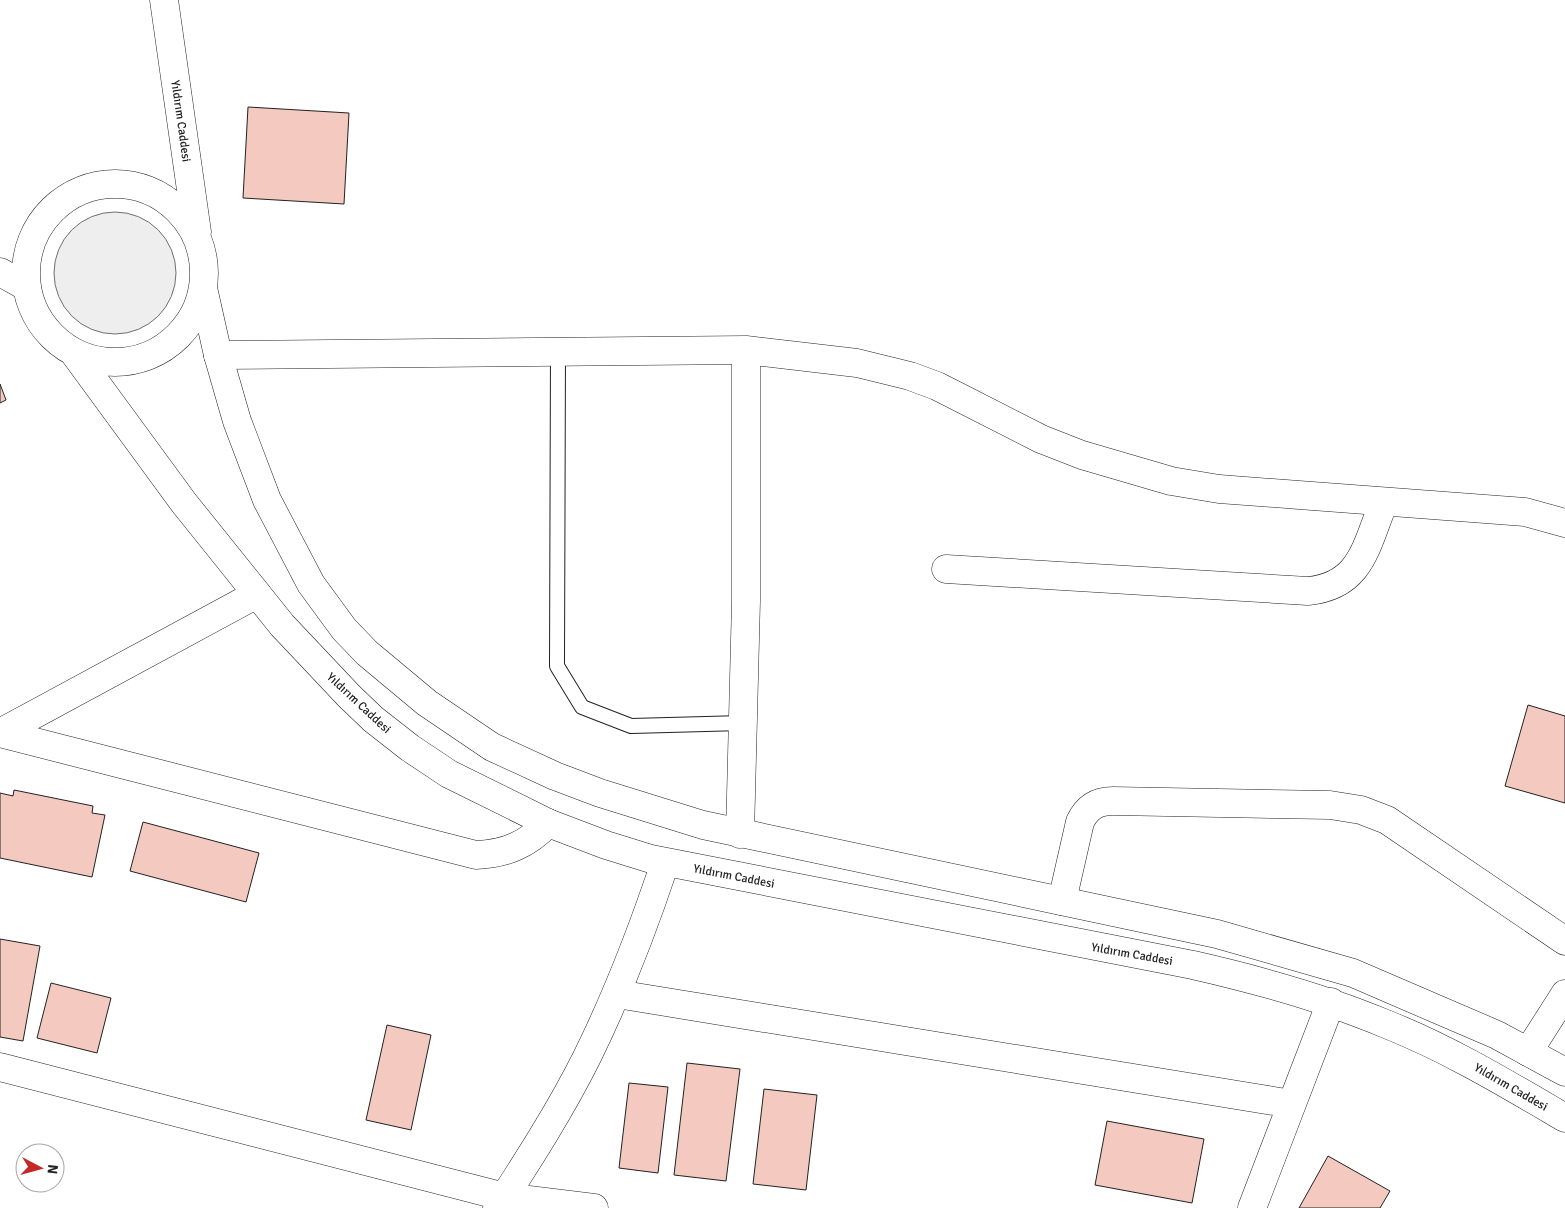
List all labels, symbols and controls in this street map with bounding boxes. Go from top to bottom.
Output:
street label: Yıldırım Caddesi [167,79,194,163]
street label: Yıldırım Caddesi [323,670,394,737]
street label: Yıldırım Caddesi [692,861,776,892]
street label: Yıldırım Caddesi [1090,940,1174,969]
street label: Yıldırım Caddesi [1471,1060,1550,1115]
north arrow [15,1143,65,1193]
text: N [43,1164,61,1175]

